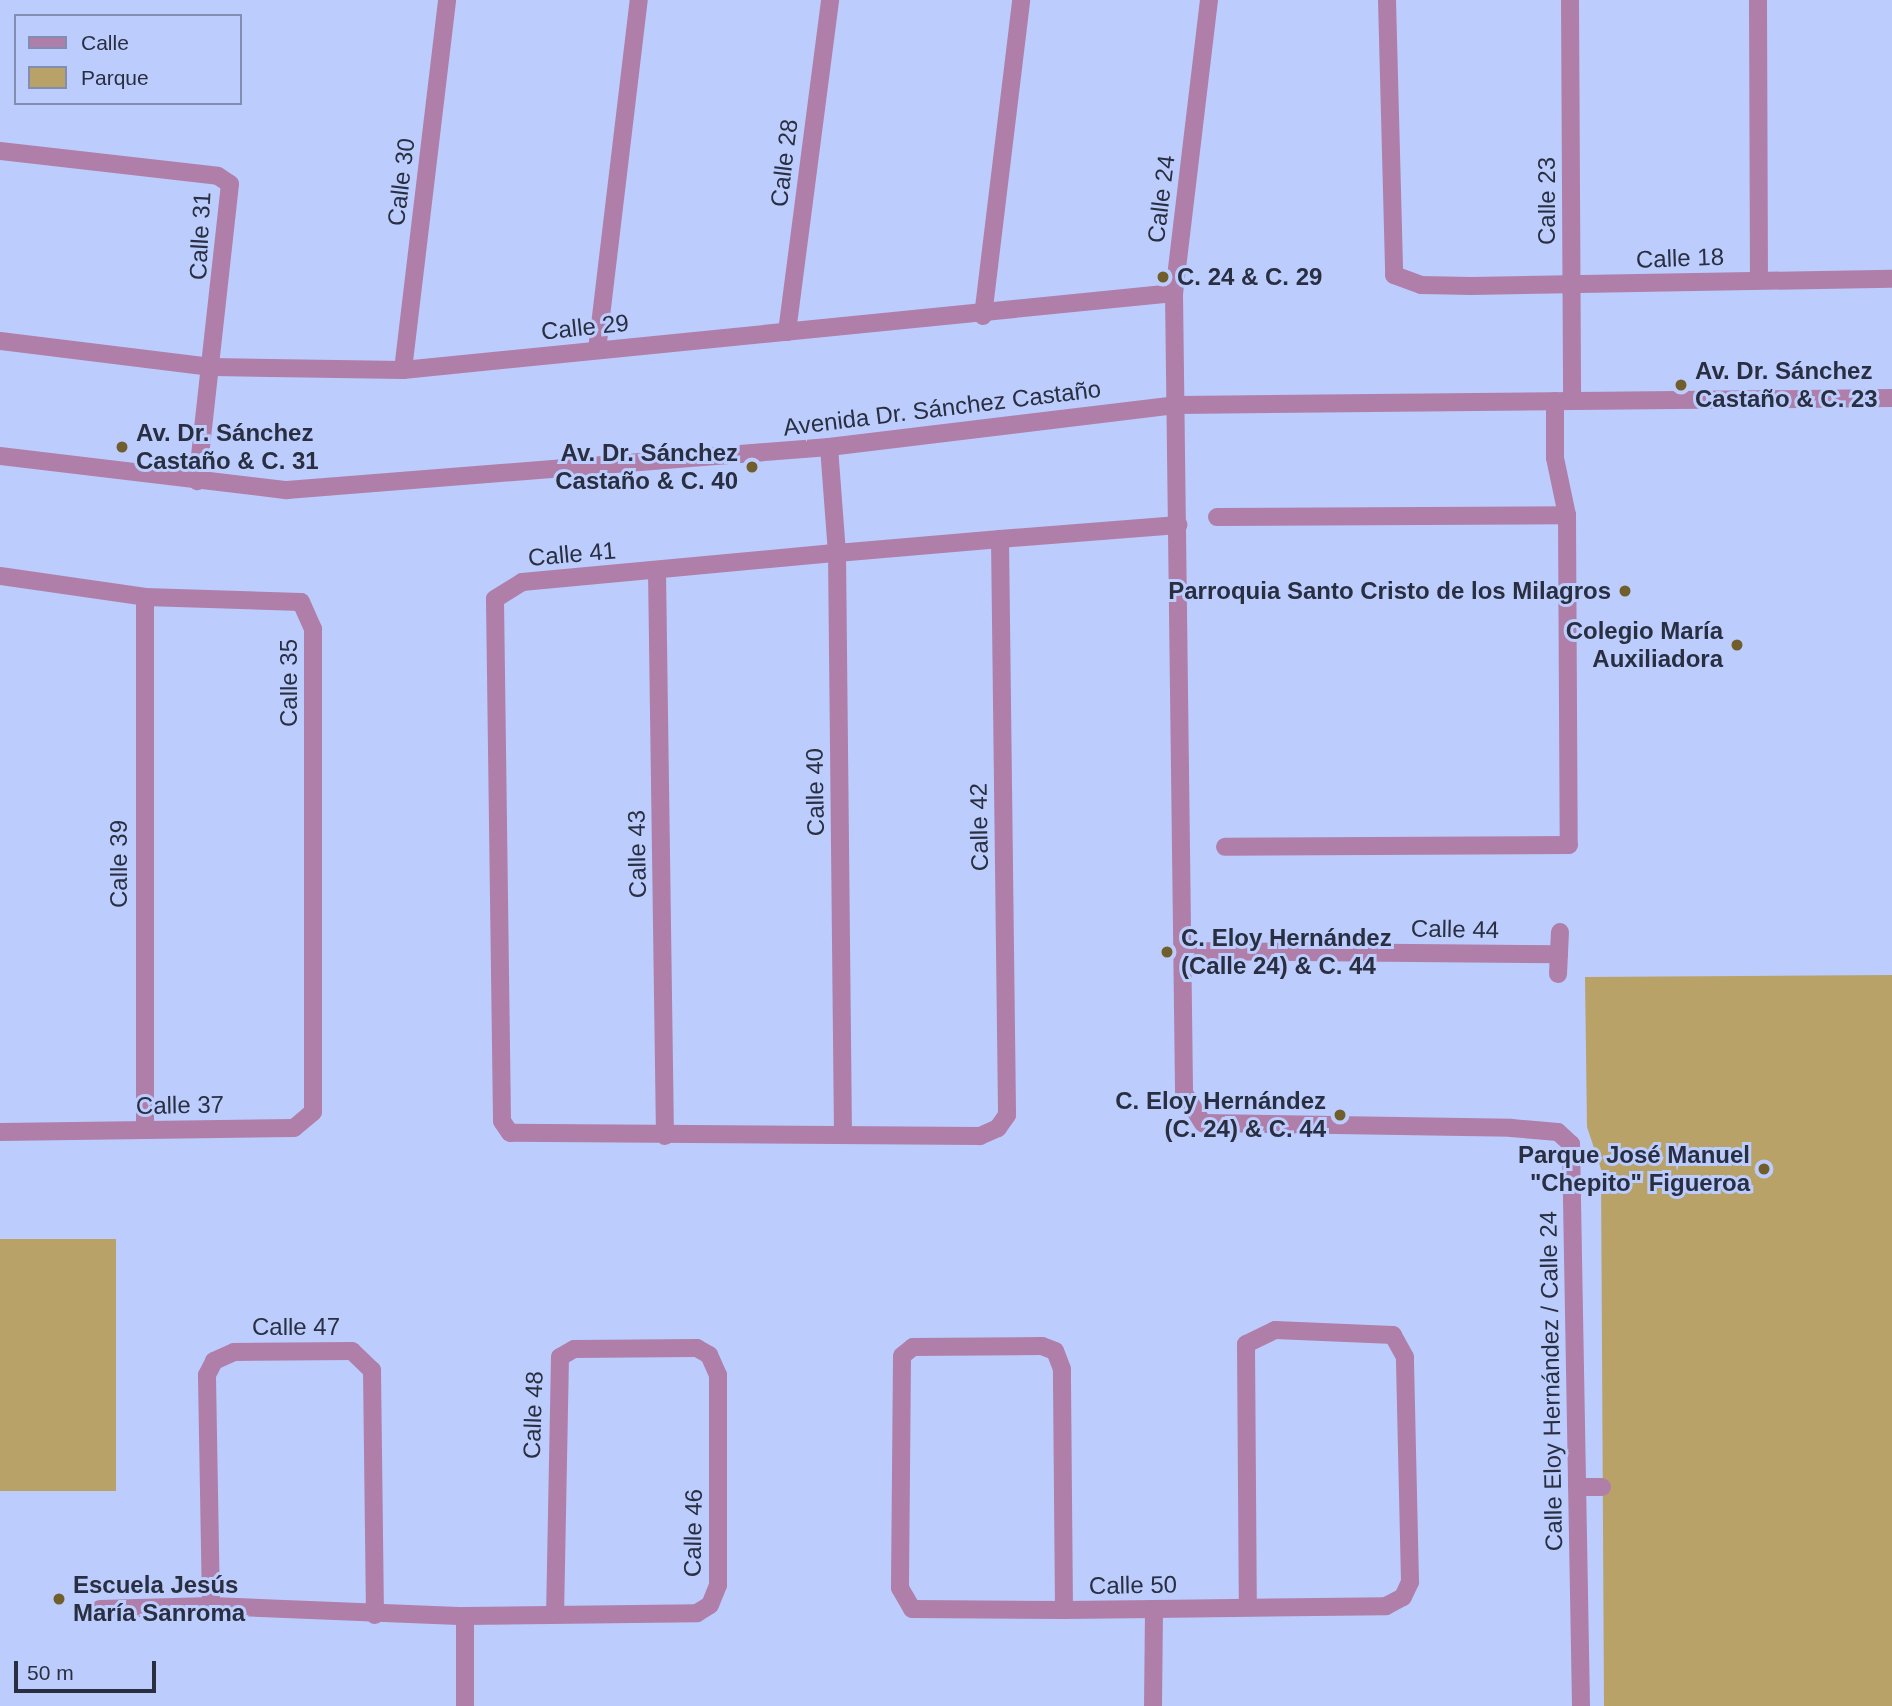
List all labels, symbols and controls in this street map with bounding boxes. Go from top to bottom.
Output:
legend [14,14,242,105]
text: Calle [81,31,129,54]
text: Parque [81,66,149,89]
street label: Calle 28 [764,118,804,208]
street label: Calle 30 [381,137,421,227]
street label: Calle 24 [1141,154,1181,244]
street label: Calle 23 [1533,157,1561,245]
street label: Calle 31 [183,191,217,281]
street label: Calle 18 [1635,242,1725,274]
place label: C. 24 & C. 29 [1177,263,1322,291]
marker: C. 24 & C. 29 [1155,269,1171,285]
street label: Calle 29 [540,308,630,346]
place label: Av. Dr. Sánchez Castaño & C. 23 [1695,357,1878,413]
street label: Avenida Dr. Sánchez Castaño [782,374,1102,442]
marker: Av. Dr. Sánchez Castaño & C. 23 [1673,377,1689,393]
place label: Av. Dr. Sánchez Castaño & C. 31 [136,419,319,475]
marker: Av. Dr. Sánchez Castaño & C. 31 [114,439,130,455]
place label: Av. Dr. Sánchez Castaño & C. 40 [555,439,738,495]
marker: Av. Dr. Sánchez Castaño & C. 40 [744,459,760,475]
street label: Calle 41 [527,536,617,572]
place label: Parroquia Santo Cristo de los Milagros [1168,577,1611,605]
marker: Parroquia Santo Cristo de los Milagros [1617,583,1633,599]
place label: Colegio María Auxiliadora [1566,617,1723,673]
marker: Colegio María Auxiliadora [1729,637,1745,653]
street label: Calle 35 [275,639,303,727]
street label: Calle 40 [800,748,830,836]
street label: Calle 42 [964,783,994,871]
street label: Calle 43 [622,810,652,898]
street label: Calle 39 [105,820,133,908]
street label: Calle 44 [1411,914,1499,944]
place label: C. Eloy Hernández (Calle 24) & C. 44 [1181,924,1392,980]
marker: C. Eloy Hernández (Calle 24) & C. 44 [1159,944,1175,960]
place label: C. Eloy Hernández (C. 24) & C. 44 [1115,1087,1326,1143]
street label: Calle 37 [136,1090,224,1120]
marker: C. Eloy Hernández (C. 24) & C. 44 [1332,1107,1348,1123]
place label: Parque José Manuel "Chepito" Figueroa [1518,1141,1750,1197]
marker: Parque José Manuel "Chepito" Figueroa [1756,1161,1772,1177]
street label: Calle Eloy Hernández / Calle 24 [1534,1211,1568,1551]
street label: Calle 47 [252,1313,340,1341]
street label: Calle 48 [517,1370,549,1460]
street label: Calle 46 [678,1489,708,1577]
street label: Calle 50 [1089,1570,1177,1600]
place label: Escuela Jesús María Sanroma [73,1571,245,1627]
marker: Escuela Jesús María Sanroma [51,1591,67,1607]
scale bar [18,1646,159,1690]
text: 50 m [27,1661,74,1684]

